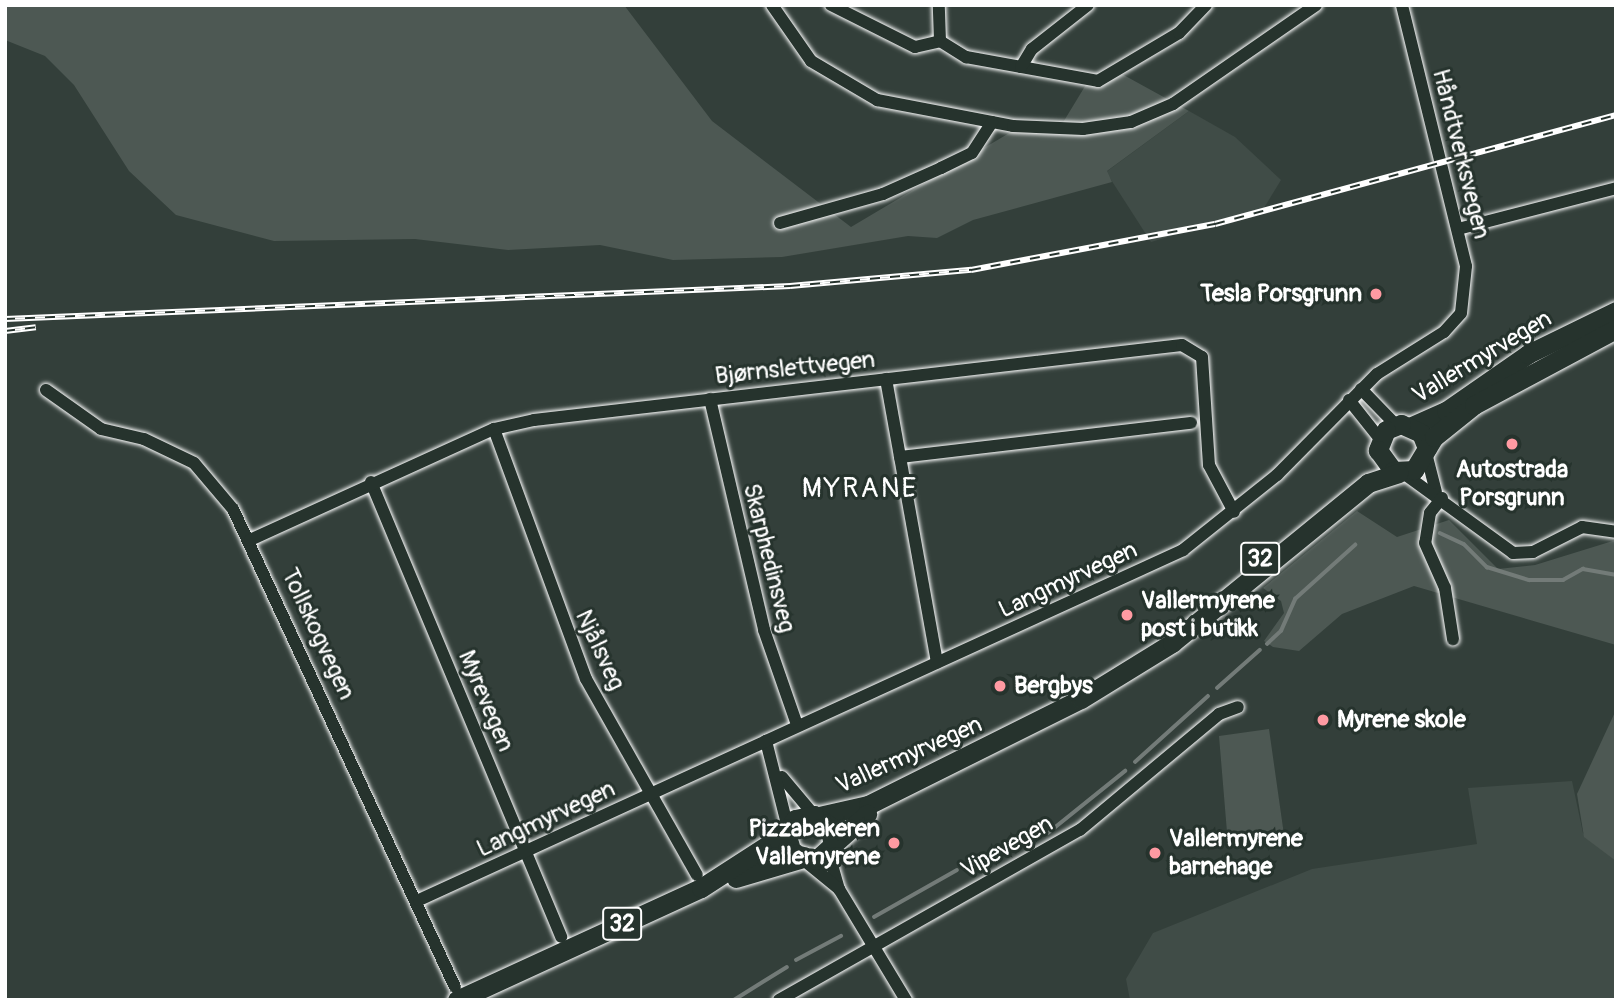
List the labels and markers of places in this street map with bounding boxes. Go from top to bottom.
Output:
place label: Tesla Porsgrunn [1200,280,1362,308]
marker: Tesla Porsgrunn [1368,286,1384,302]
marker: Autostrada Porsgrunn [1504,436,1520,452]
place label: Autostrada Porsgrunn [1456,456,1568,512]
place label: Vallermyrene post i butikk [1141,587,1275,643]
marker: Vallermyrene post i butikk [1119,607,1135,623]
place label: Bergbys [1014,672,1093,700]
marker: Bergbys [992,678,1008,694]
place label: Myrene skole [1337,706,1466,734]
marker: Myrene skole [1315,712,1331,728]
place label: Pizzabakeren Vallemyrene [749,815,880,871]
place label: Vallermyrene barnehage [1169,825,1303,881]
marker: Pizzabakeren Vallemyrene [886,835,902,851]
marker: Vallermyrene barnehage [1147,845,1163,861]

